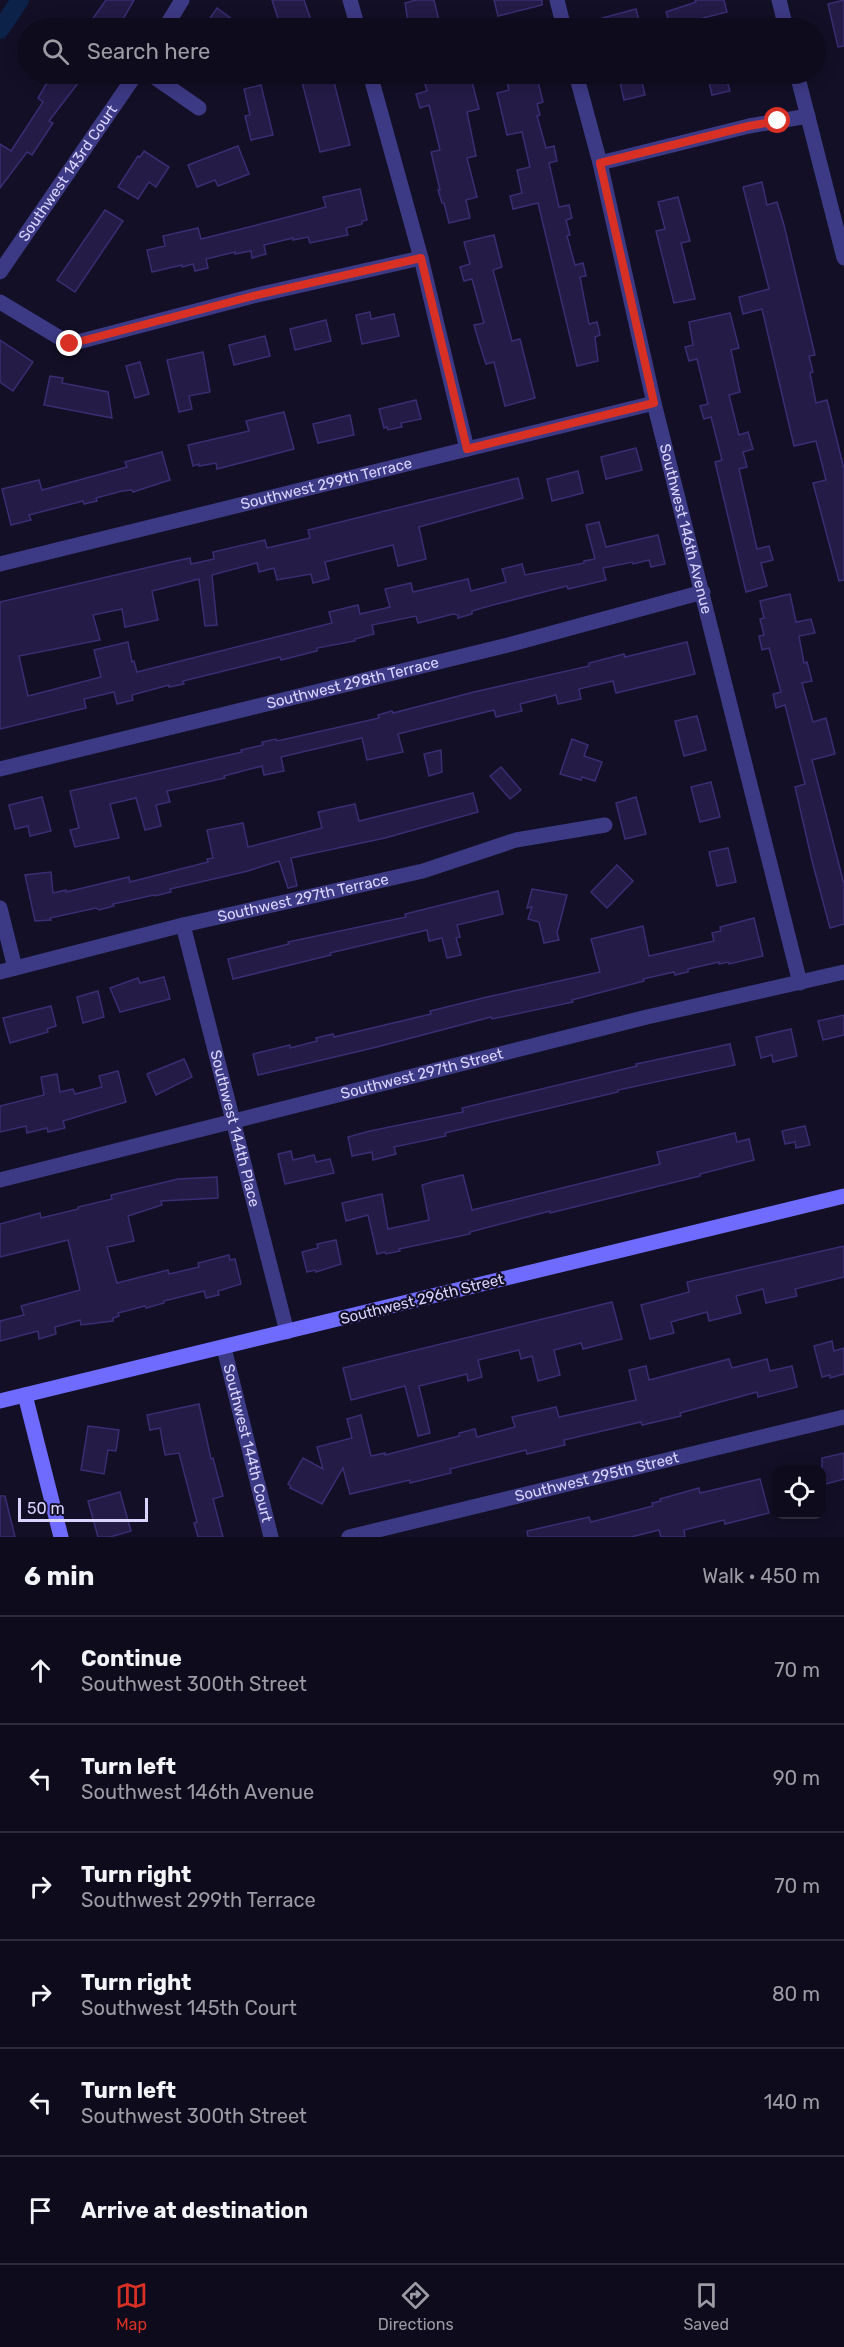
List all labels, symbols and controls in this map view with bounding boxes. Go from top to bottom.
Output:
search box [18,18,826,84]
icon: search [39,35,72,68]
text: Search here [87,38,210,65]
street label: Southwest 143rd Court [15,101,121,245]
route start [764,107,790,133]
route end [56,330,82,356]
street label: Southwest 146th Avenue [656,442,716,616]
street label: Southwest 299th Terrace [239,454,414,513]
street label: Southwest 298th Terrace [265,653,441,713]
street label: Southwest 297th Terrace [216,870,390,926]
street label: Southwest 297th Street [339,1045,505,1103]
street label: Southwest 144th Place [206,1048,264,1209]
street label: Southwest 296th Street [338,1270,506,1328]
street label: Southwest 144th Court [219,1362,276,1524]
street label: Southwest 295th Street [513,1448,681,1505]
map controls [772,1465,826,1519]
button: locate [772,1465,826,1519]
scale bar [18,1495,148,1522]
text: 50 m [27,1499,65,1518]
text: 6 min [24,1561,94,1592]
text: Walk · 450 m [702,1564,820,1588]
text: Continue [81,1645,182,1672]
icon: ahead [24,1654,57,1687]
text: 70 m [774,1658,820,1682]
text: Southwest 300th Street [81,1672,307,1696]
text: Turn left [81,1753,176,1780]
icon: left [24,1762,57,1795]
text: 90 m [773,1766,820,1790]
text: Southwest 146th Avenue [81,1780,314,1804]
text: Turn right [81,1861,191,1888]
icon: right [24,1870,57,1903]
text: 70 m [774,1874,820,1898]
text: Southwest 299th Terrace [81,1888,316,1912]
text: Turn right [81,1969,191,1996]
icon: right [24,1978,57,2011]
text: 80 m [772,1982,820,2006]
text: Southwest 145th Court [81,1996,297,2020]
text: Turn left [81,2077,176,2104]
icon: left [24,2086,57,2119]
text: 140 m [764,2090,820,2114]
text: Southwest 300th Street [81,2104,307,2128]
icon: arrive [24,2194,57,2227]
text: Arrive at destination [81,2197,308,2224]
tab: Map [115,2279,148,2334]
tab: Directions [378,2279,454,2334]
tab: Saved [683,2279,729,2334]

